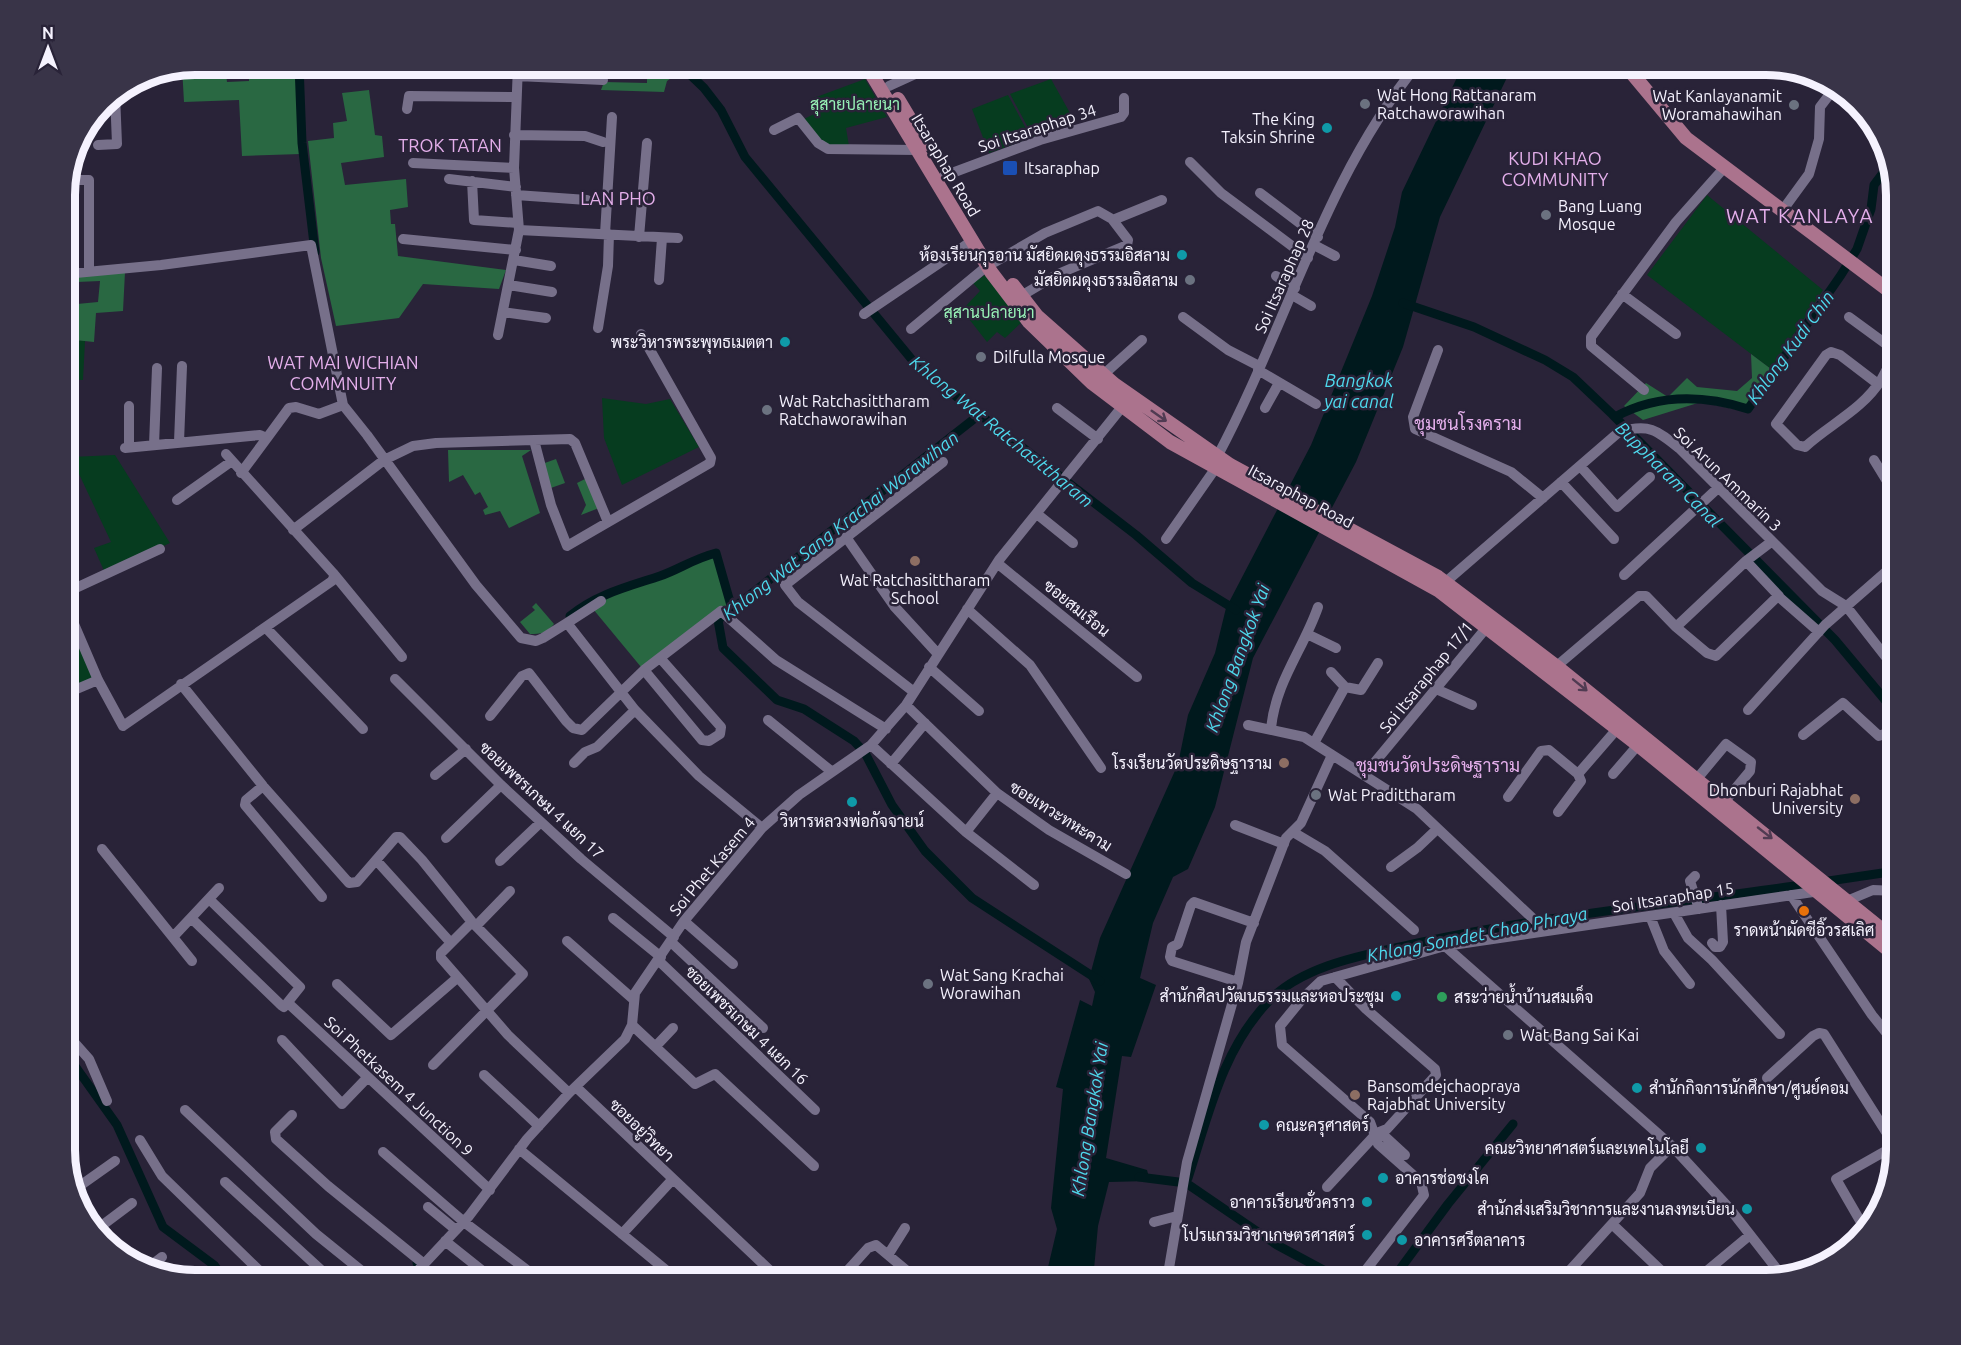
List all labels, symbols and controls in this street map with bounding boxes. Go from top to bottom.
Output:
north arrow [18,18,78,78]
text: N [42,24,54,42]
place label: Wat Hong Rattanaram Ratchaworawihan [1377,86,1537,122]
place label: Wat Kanlayanamit Woramahawihan [1653,87,1783,123]
park label: สุสายปลายนา [810,95,900,116]
marker: Wat Hong Rattanaram Ratchaworawihan [1358,97,1372,111]
marker: Wat Kanlayanamit Woramahawihan [1787,98,1801,112]
street label: Soi Itsaraphap 34 [976,100,1098,156]
street label: Itsaraphap Road [908,110,984,220]
place label: The King Taksin Shrine [1221,110,1315,146]
marker: The King Taksin Shrine [1320,121,1334,135]
district label: TROK TATAN [398,135,502,155]
district label: KUDI KHAO COMMUNITY [1502,148,1609,189]
marker: Itsaraphap [1001,159,1019,177]
place label: Itsaraphap [1024,159,1100,177]
district label: LAN PHO [580,188,656,208]
place label: Bang Luang Mosque [1558,197,1642,233]
district label: WAT KANLAYA [1726,204,1874,227]
marker: Bang Luang Mosque [1539,208,1553,222]
street label: Soi Itsaraphap 28 [1251,216,1317,336]
place label: ห้องเรียนกุรอาน มัสยิดผดุงธรรมอิสลาม [919,244,1170,267]
marker: ห้องเรียนกุรอาน มัสยิดผดุงธรรมอิสลาม [1175,248,1189,262]
place label: มัสยิดผดุงธรรมอิสลาม [1034,270,1178,292]
marker: มัสยิดผดุงธรรมอิสลาม [1183,273,1197,287]
water label: Khlong Kudi Chin [1742,287,1838,407]
park label: สุสานปลายนา [943,303,1035,324]
place label: พระวิหารพระพุทธเมตตา [611,333,773,354]
marker: พระวิหารพระพุทธเมตตา [778,335,792,349]
place label: Dilfulla Mosque [993,348,1105,366]
marker: Dilfulla Mosque [974,350,988,364]
water label: Khlong Wat Ratchasittharam [907,351,1097,511]
district label: WAT MAI WICHIAN COMMNUITY [267,352,419,393]
water label: Bangkok yai canal [1321,370,1394,411]
place label: Wat Ratchasittharam Ratchaworawihan [779,392,930,428]
marker: Wat Ratchasittharam Ratchaworawihan [760,403,774,417]
one-way arrow [1151,410,1167,422]
district label: ชุมชนโรงคราม [1414,411,1522,436]
water label: Buppharam Canal [1612,417,1726,531]
street label: Soi Arun Ammarin 3 [1671,423,1785,535]
water label: Khlong Wat Sang Krachai Worawihan [718,427,962,623]
street label: Itsaraphap Road [1245,461,1357,531]
marker: Wat Ratchasittharam School [908,554,922,568]
place label: Wat Ratchasittharam School [840,571,990,607]
street label: ซอยสมเรือน [1040,575,1114,640]
water label: Khlong Bangkok Yai [1201,581,1273,735]
street label: Soi Itsaraphap 17/1 [1376,618,1476,736]
one-way arrow [1572,678,1588,691]
street label: ซอยเพชรเกษม 4 แยก 17 [476,738,608,862]
place label: โรงเรียนวัดประดิษฐาราม [1111,752,1272,774]
district label: ชุมชนวัดประดิษฐาราม [1356,755,1520,778]
marker: โรงเรียนวัดประดิษฐาราม [1277,756,1291,770]
street label: ซอยเทวะทหะคาม [1007,777,1115,855]
place label: Dhonburi Rajabhat University [1709,781,1844,817]
place label: Wat Pradittharam [1328,786,1456,804]
marker: Wat Pradittharam [1309,788,1323,802]
marker: Dhonburi Rajabhat University [1848,792,1862,806]
marker: วิหารหลวงพ่อกัจจายน์ [845,795,859,809]
place label: วิหารหลวงพ่อกัจจายน์ [779,809,924,830]
street label: Soi Phet Kasem 4 [666,813,758,919]
one-way arrow [1757,826,1773,839]
street label: Soi Itsaraphap 15 [1611,878,1735,916]
water label: Khlong Somdet Chao Phraya [1365,903,1589,965]
marker: ราดหน้าผัดซีอิ๊วรสเลิศ [1797,904,1811,918]
place label: ราดหน้าผัดซีอิ๊วรสเลิศ [1734,917,1874,939]
street label: ซอยเพชรเกษม 4 แยก 16 [682,962,812,1088]
place label: Wat Sang Krachai Worawihan [940,966,1064,1002]
marker: Wat Sang Krachai Worawihan [921,977,935,991]
place label: สระว่ายน้ำบ้านสมเด็จ [1454,983,1593,1006]
place label: สำนักศิลปวัฒนธรรมและหอประชุม [1160,986,1384,1008]
marker: สำนักศิลปวัฒนธรรมและหอประชุม [1389,989,1403,1003]
marker: สระว่ายน้ำบ้านสมเด็จ [1435,990,1449,1004]
street label: Soi Phetkasem 4 Junction 9 [321,1012,477,1160]
place label: Wat Bang Sai Kai [1520,1026,1639,1044]
marker: Wat Bang Sai Kai [1501,1028,1515,1042]
water label: Khlong Bangkok Yai [1067,1040,1111,1197]
place label: สำนักกิจการนักศึกษา/ศูนย์คอม [1649,1076,1849,1100]
place label: Bansomdejchaopraya Rajabhat University [1367,1077,1520,1113]
marker: สำนักกิจการนักศึกษา/ศูนย์คอม [1630,1081,1644,1095]
marker: Bansomdejchaopraya Rajabhat University [1348,1088,1362,1102]
street label: ซอยอยู่วิทยา [604,1094,679,1167]
place label: คณะครุศาสตร์ [1276,1113,1369,1137]
marker: คณะครุศาสตร์ [1257,1118,1271,1132]
place label: คณะวิทยาศาสตร์และเทคโนโลยี [1485,1136,1689,1157]
marker: คณะวิทยาศาสตร์และเทคโนโลยี [1694,1141,1708,1155]
place label: อาคารช่อชงโค [1395,1167,1489,1187]
marker: อาคารช่อชงโค [1376,1171,1390,1185]
place label: อาคารเรียนชั่วคราว [1229,1189,1355,1211]
marker: อาคารเรียนชั่วคราว [1360,1195,1374,1209]
place label: สำนักส่งเสริมวิชาการและงานลงทะเบียน [1477,1198,1735,1218]
marker: สำนักส่งเสริมวิชาการและงานลงทะเบียน [1740,1202,1754,1216]
place label: โปรแกรมวิชาเกษตรศาสตร์ [1181,1223,1355,1244]
marker: โปรแกรมวิชาเกษตรศาสตร์ [1360,1228,1374,1242]
place label: อาคารศรีตลาคาร [1414,1229,1526,1249]
marker: อาคารศรีตลาคาร [1395,1233,1409,1247]

